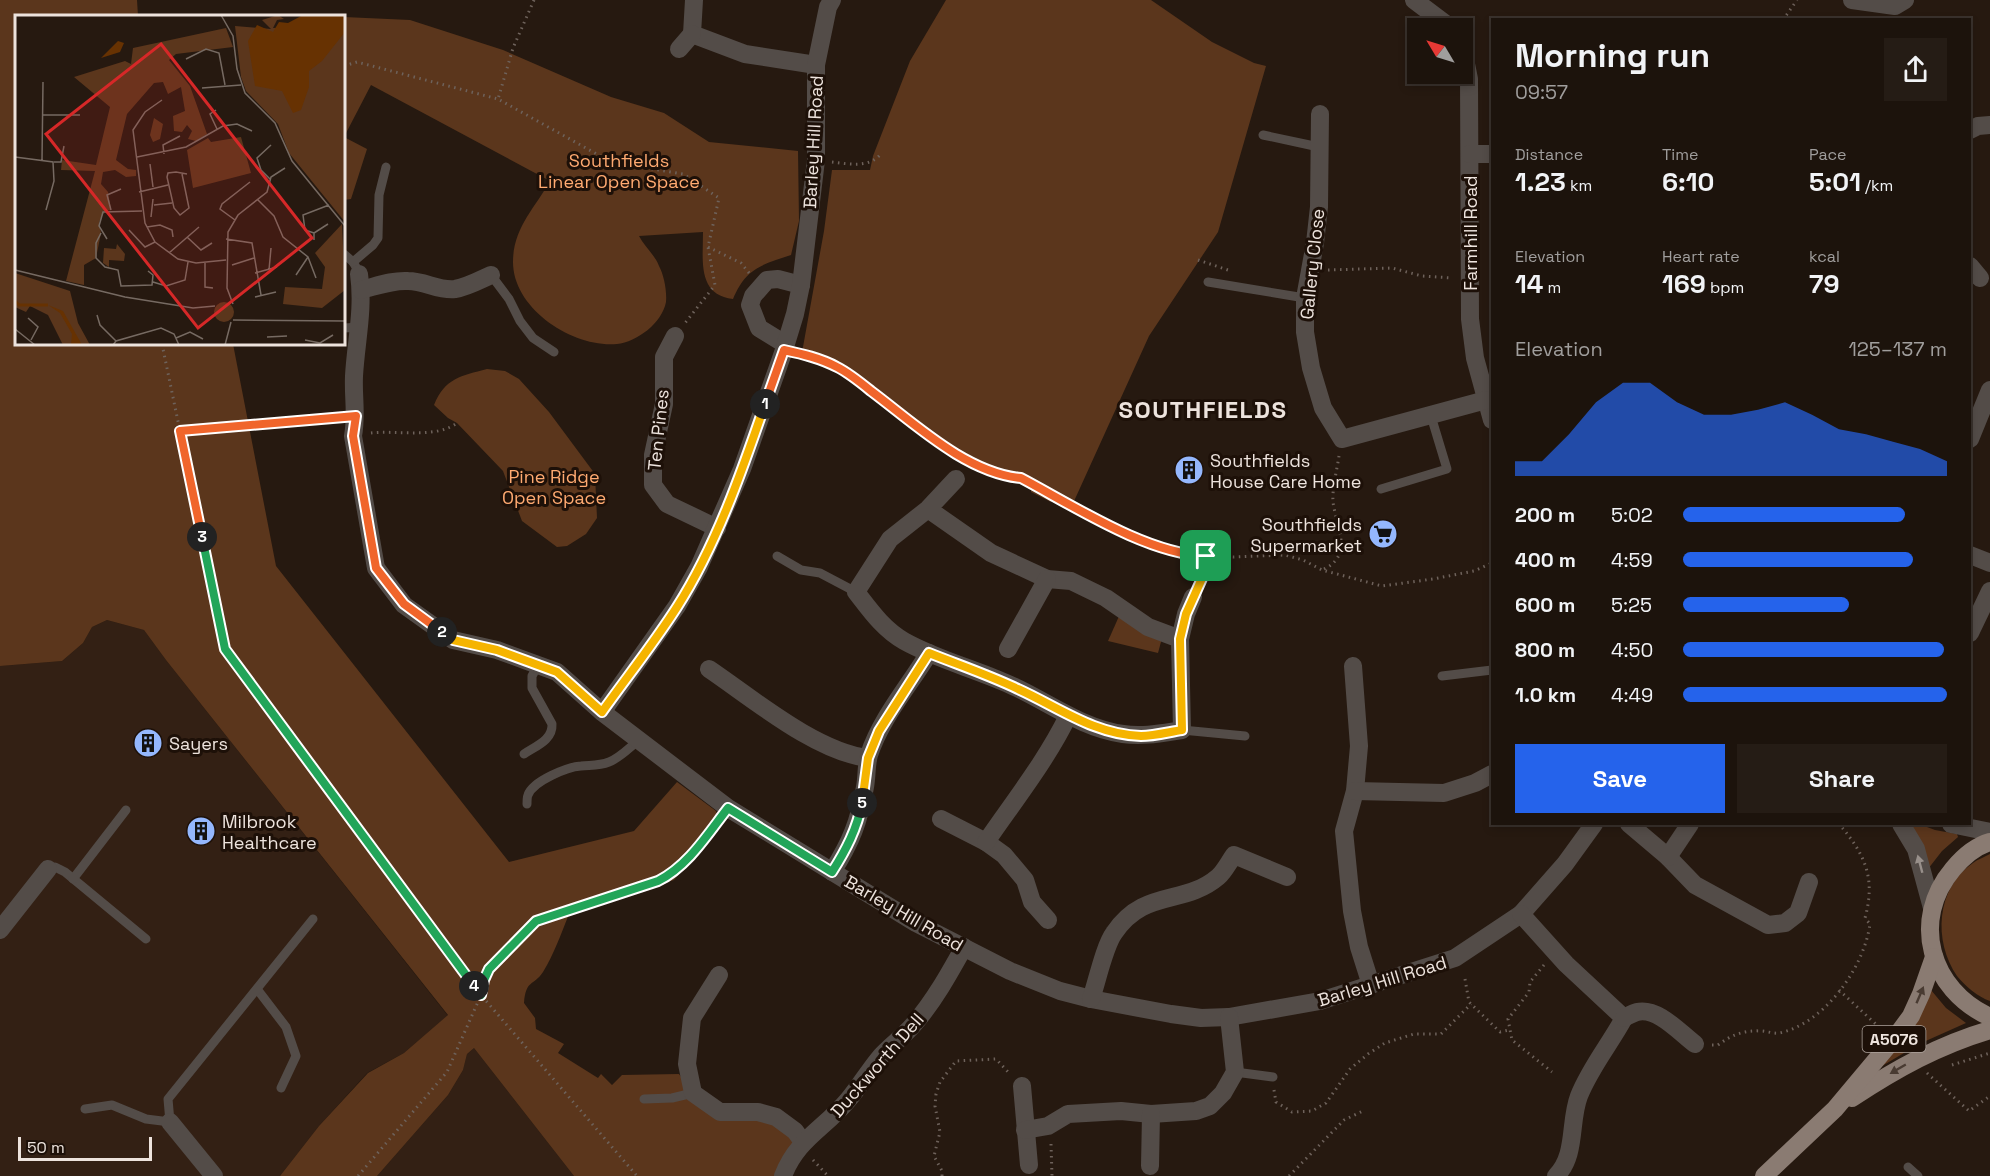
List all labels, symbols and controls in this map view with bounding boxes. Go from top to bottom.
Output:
inset map [15,15,345,345]
north arrow [1407,18,1473,84]
map controls [1407,18,1473,84]
text: Morning run [1515,35,1710,77]
button: share [1884,38,1947,101]
street label: Barley Hill Road [798,75,828,209]
text: 09:57 [1515,79,1568,105]
text: Distance [1515,144,1583,165]
text: Time [1662,144,1698,165]
text: Pace [1809,144,1846,165]
park label: Southfields Linear Open Space [538,149,700,193]
text: 1.23 [1515,165,1566,199]
text: 6:10 [1662,165,1714,199]
text: 5:01 [1809,165,1861,199]
street label: Farmhill Road [1459,175,1482,291]
text: km [1566,175,1592,196]
text: /km [1861,175,1893,196]
street label: Gallery Close [1295,207,1329,321]
text: Elevation [1515,246,1585,267]
text: Heart rate [1662,246,1740,267]
text: kcal [1809,246,1840,267]
text: 14 [1515,267,1543,301]
text: 169 [1662,267,1706,301]
text: 79 [1809,267,1839,301]
text: m [1543,277,1561,298]
text: bpm [1706,277,1744,298]
text: Elevation [1515,336,1603,362]
text: 125–137 m [1848,336,1947,362]
street label: Ten Pines [642,388,674,472]
pin: 1 [750,389,780,419]
text: 1 [761,393,769,414]
district label: SOUTHFIELDS [1118,394,1288,425]
place label: Southfields House Care Home [1210,449,1361,493]
building icon: Southfields House Care Home [1173,454,1205,486]
park label: Pine Ridge Open Space [502,465,606,509]
text: 200 m [1515,502,1575,528]
text: 5:02 [1611,502,1653,528]
place label: Southfields Supermarket [1251,513,1362,557]
supermarket icon: Southfields Supermarket [1367,518,1399,550]
pin: 3 [187,522,217,552]
text: 3 [197,526,207,547]
pin [1180,530,1231,581]
icon: arrive [1189,539,1222,572]
text: 400 m [1515,547,1576,573]
text: 4:59 [1611,547,1653,573]
text: 600 m [1515,592,1575,618]
text: 5:25 [1611,592,1652,618]
pin: 2 [427,617,457,647]
text: 2 [437,621,447,642]
text: 800 m [1515,637,1575,663]
text: 4:50 [1611,637,1653,663]
text: 1.0 km [1515,682,1576,708]
text: 4:49 [1611,682,1653,708]
building icon: Sayers [132,727,164,759]
place label: Sayers [169,732,228,755]
button: Save [1515,744,1725,813]
button: Share [1737,744,1947,813]
pin: 5 [847,788,877,818]
text: 5 [857,792,867,813]
place label: Milbrook Healthcare [222,810,317,854]
building icon: Milbrook Healthcare [185,815,217,847]
one-way arrow [1915,855,1924,873]
street label: Barley Hill Road [840,870,968,956]
street label: Barley Hill Road [1315,950,1449,1012]
pin: 4 [459,971,489,1001]
text: 4 [469,975,479,996]
one-way arrow [1915,986,1925,1004]
street label: Duckworth Dell [825,1008,929,1122]
road number: A5076 [1862,1026,1926,1052]
one-way arrow [1889,1064,1906,1074]
scale bar [18,1134,152,1162]
text: 50 m [27,1137,65,1158]

